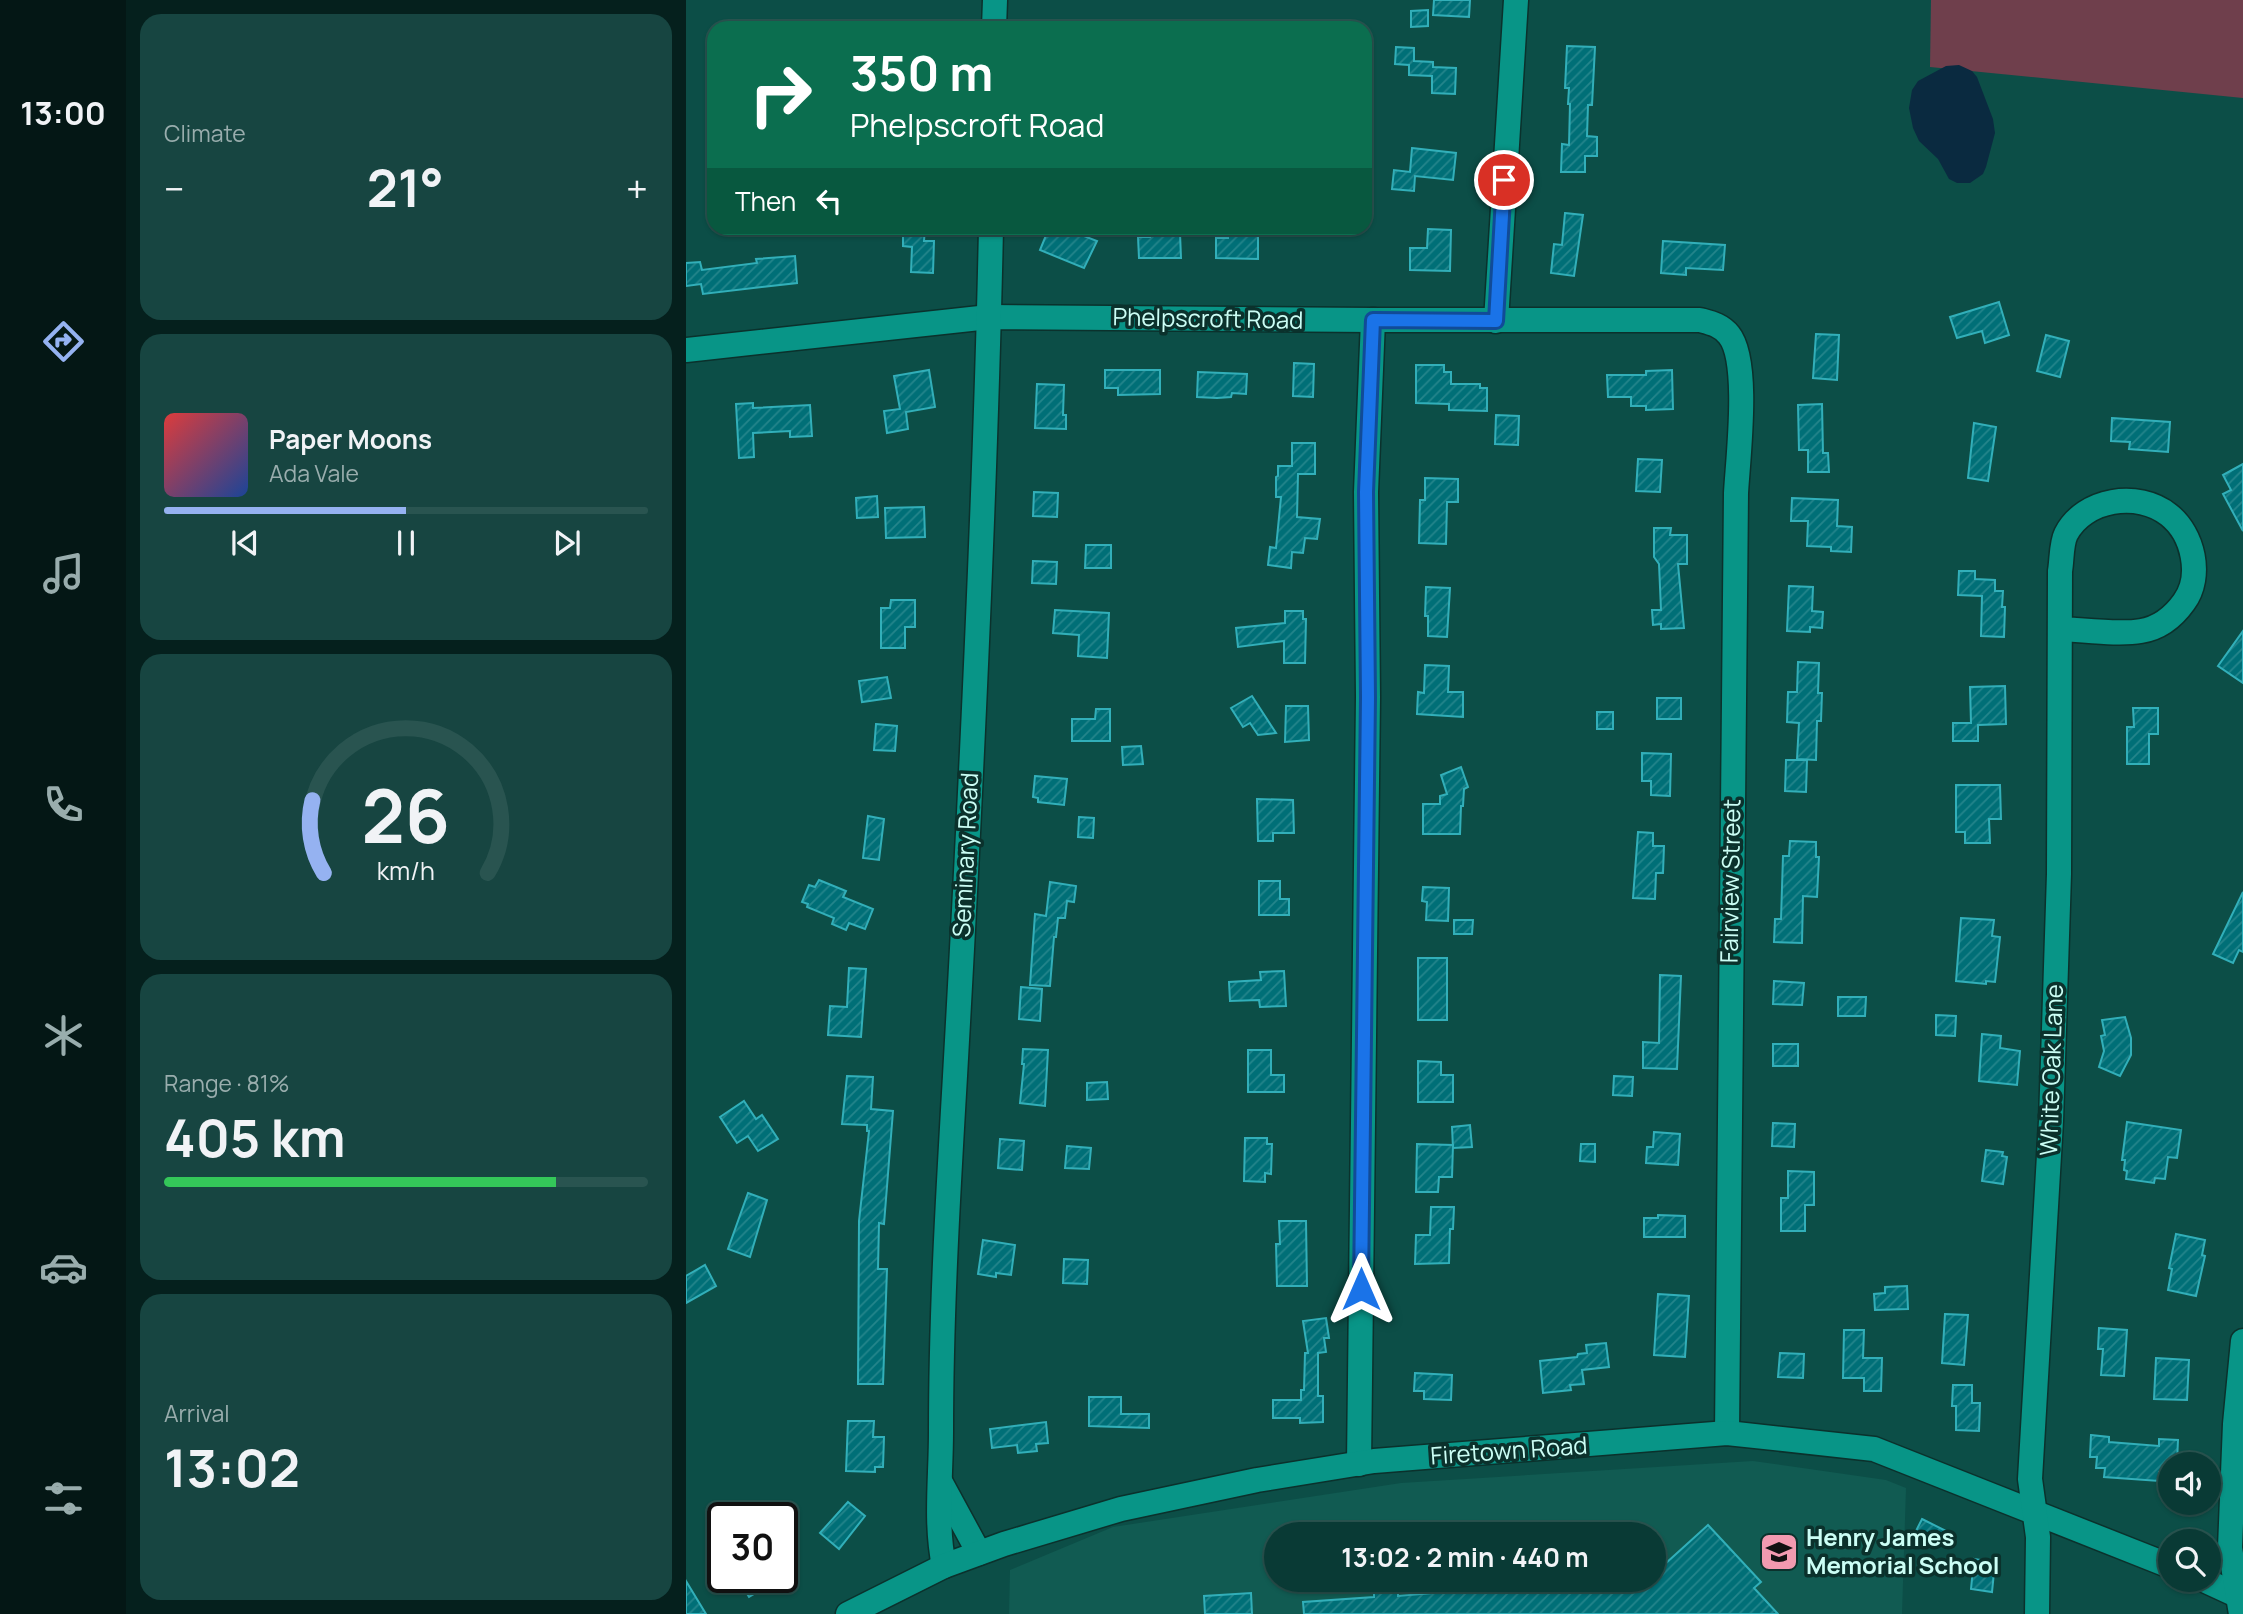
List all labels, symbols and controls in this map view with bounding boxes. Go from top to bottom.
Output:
text: 350 m [850,39,993,106]
icon: right [735,49,826,140]
text: 13:00 [20,91,106,135]
text: Phelpscroft Road [850,103,1104,147]
text: Climate [164,117,246,149]
pin [1474,150,1534,210]
text: 21° [367,152,444,223]
icon: arrive [1485,161,1523,199]
text: − [164,162,185,214]
text: + [626,162,648,214]
icon: left [810,182,848,220]
text: Then [735,183,796,219]
street label: Phelpscroft Road [1112,299,1304,336]
icon: directions [39,317,88,366]
text: Paper Moons [269,421,432,457]
text: Ada Vale [269,457,359,489]
icon: previous [226,524,264,562]
icon: pause [387,524,425,562]
icon: next [548,524,586,562]
icon: music [39,549,88,598]
text: 26 [362,765,450,865]
street label: Seminary Road [944,772,985,938]
icon: phone [39,780,88,829]
street label: Fairview Street [1712,799,1747,963]
text: km/h [377,853,435,888]
street label: White Oak Lane [2031,984,2070,1156]
icon: climate [39,1011,88,1060]
text: Range · 81% [164,1067,289,1099]
text: 405 km [164,1102,345,1173]
icon: car [39,1243,88,1292]
position arrow [1324,1252,1398,1326]
text: Arrival [164,1397,230,1429]
street label: Firetown Road [1429,1428,1589,1471]
text: 13:02 [164,1432,300,1503]
map controls [2158,1452,2221,1592]
button: sound [2158,1452,2221,1515]
icon: filters [39,1474,88,1523]
speed limit sign: 30 [707,1502,798,1593]
place label: Henry James Memorial School [1806,1520,1999,1581]
button: search [2158,1529,2221,1592]
school or university icon: Henry James Memorial School [1758,1531,1800,1573]
text: 13:02 · 2 min · 440 m [1341,1539,1589,1575]

